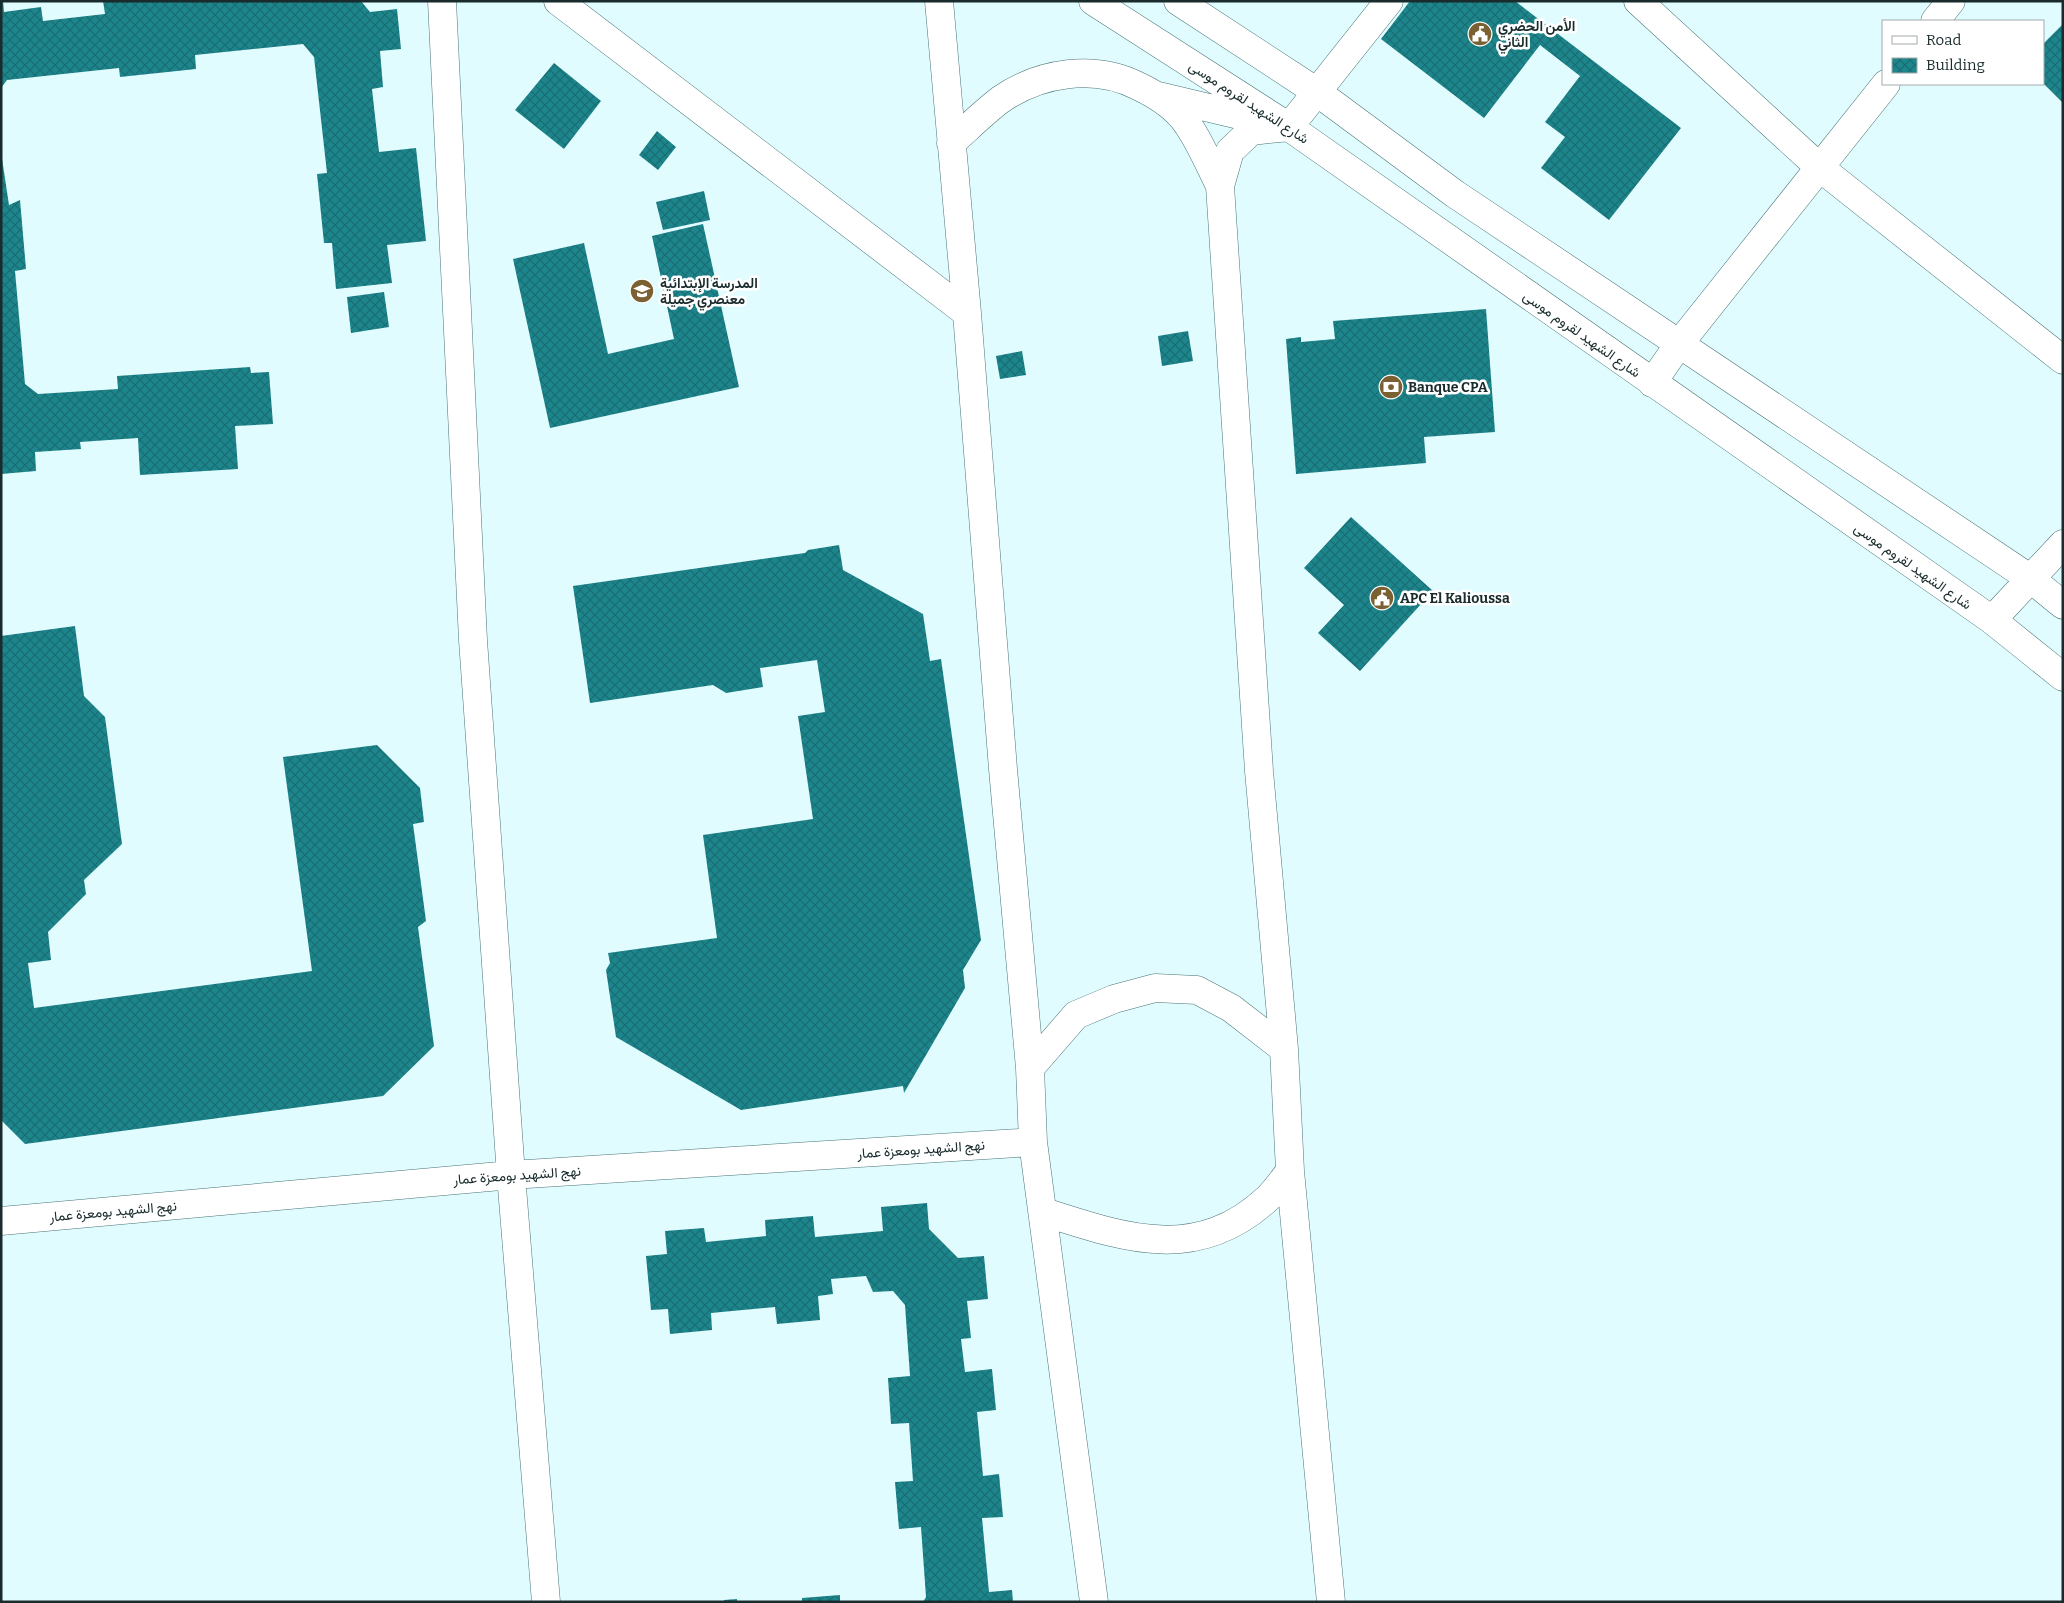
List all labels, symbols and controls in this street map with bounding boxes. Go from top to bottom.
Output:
place label: الأمن الحضري الثاني [1498,18,1575,54]
legend [1882,20,2044,85]
public building icon: الأمن الحضري الثاني [1467,21,1493,47]
text: Road [1926,31,1961,49]
text: Building [1926,56,1985,74]
street label: شارع الشهيد لقروم موسى [1184,57,1312,149]
place label: المدرسة الإبتدائية معنصري جميلة [660,275,758,311]
school or university icon: المدرسة الإبتدائية معنصري جميلة [629,278,655,304]
street label: شارع الشهيد لقروم موسى [1518,287,1644,383]
bank icon: Banque CPA [1378,374,1404,400]
place label: Banque CPA [1408,379,1488,396]
street label: شارع الشهيد لقروم موسى [1849,519,1975,615]
public building icon: APC El Kalioussa [1369,585,1395,611]
place label: APC El Kalioussa [1400,590,1510,607]
street label: نهج الشهيد بومعزة عمار [856,1137,986,1165]
street label: نهج الشهيد بومعزة عمار [452,1163,582,1191]
street label: نهج الشهيد بومعزة عمار [48,1197,178,1228]

